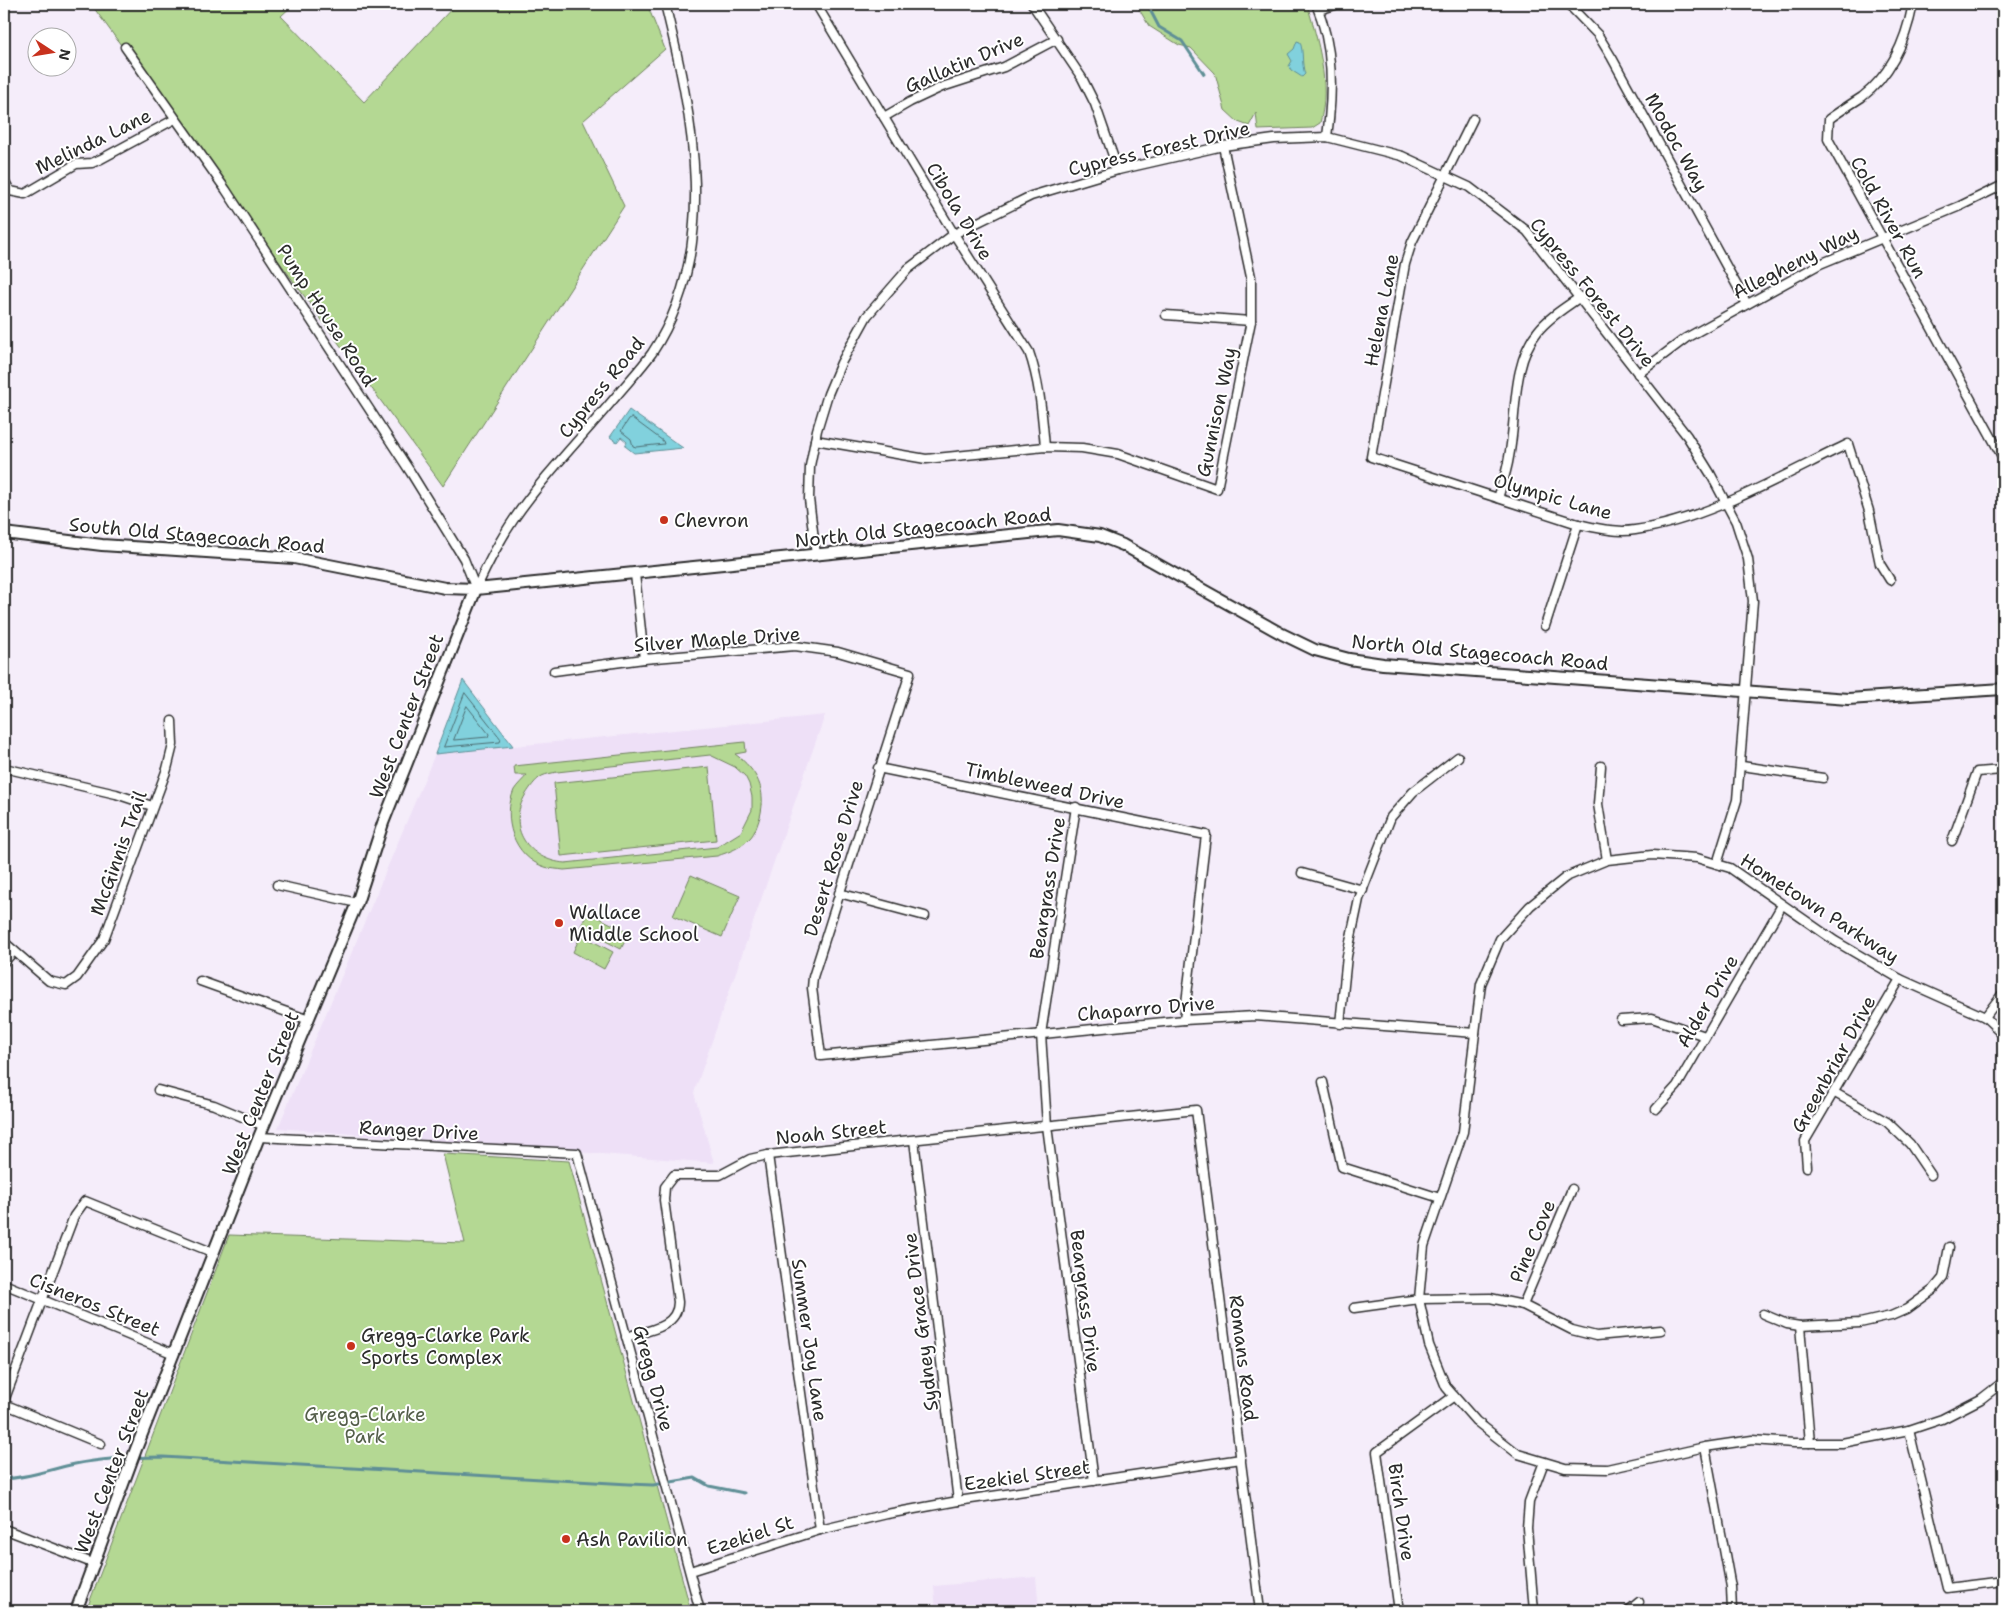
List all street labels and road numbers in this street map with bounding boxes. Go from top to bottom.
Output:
street label: Gallatin Drive [901,26,1027,99]
street label: Modoc Way [1639,89,1714,196]
street label: Melinda Lane [31,103,155,180]
street label: Cypress Forest Drive [1066,115,1252,182]
street label: Cold River Run [1845,152,1932,283]
street label: Cibola Drive [921,158,999,265]
street label: Cypress Forest Drive [1524,212,1661,372]
street label: Allegheny Way [1728,220,1862,305]
street label: Pump House Road [271,239,382,391]
street label: Helena Lane [1358,251,1405,369]
street label: Cypress Road [553,331,650,443]
street label: Gunnison Way [1191,345,1242,479]
street label: Olympic Lane [1491,468,1615,525]
street label: North Old Stagecoach Road [794,502,1053,553]
street label: South Old Stagecoach Road [68,512,326,559]
street label: Silver Maple Drive [633,621,801,658]
street label: North Old Stagecoach Road [1350,629,1609,676]
street label: West Center Street [364,630,449,802]
street label: Timbleweed Drive [963,756,1127,815]
street label: Desert Rose Drive [798,777,869,939]
street label: McGinnis Trail [84,787,153,919]
street label: Beargrass Drive [1024,815,1071,961]
street label: Hometown Parkway [1735,848,1904,969]
street label: Alder Drive [1671,950,1744,1052]
street label: Chaparro Drive [1076,990,1216,1027]
street label: Greenbriar Drive [1785,991,1881,1137]
street label: West Center Street [216,1008,305,1179]
street label: Noah Street [774,1114,888,1151]
street label: Ranger Drive [358,1115,480,1146]
street label: Pine Cove [1504,1196,1561,1287]
street label: Beargrass Drive [1064,1228,1107,1374]
street label: Sydney Grace Drive [897,1231,944,1413]
street label: Summer Joy Lane [786,1257,833,1423]
street label: Cisneros Street [26,1267,164,1342]
street label: Romans Road [1223,1293,1264,1423]
street label: Gregg Drive [627,1322,680,1434]
street label: West Center Street [69,1385,154,1557]
street label: Ezekiel Street [962,1454,1092,1497]
street label: Birch Drive [1382,1462,1421,1563]
street label: Ezekiel St [704,1510,797,1561]

